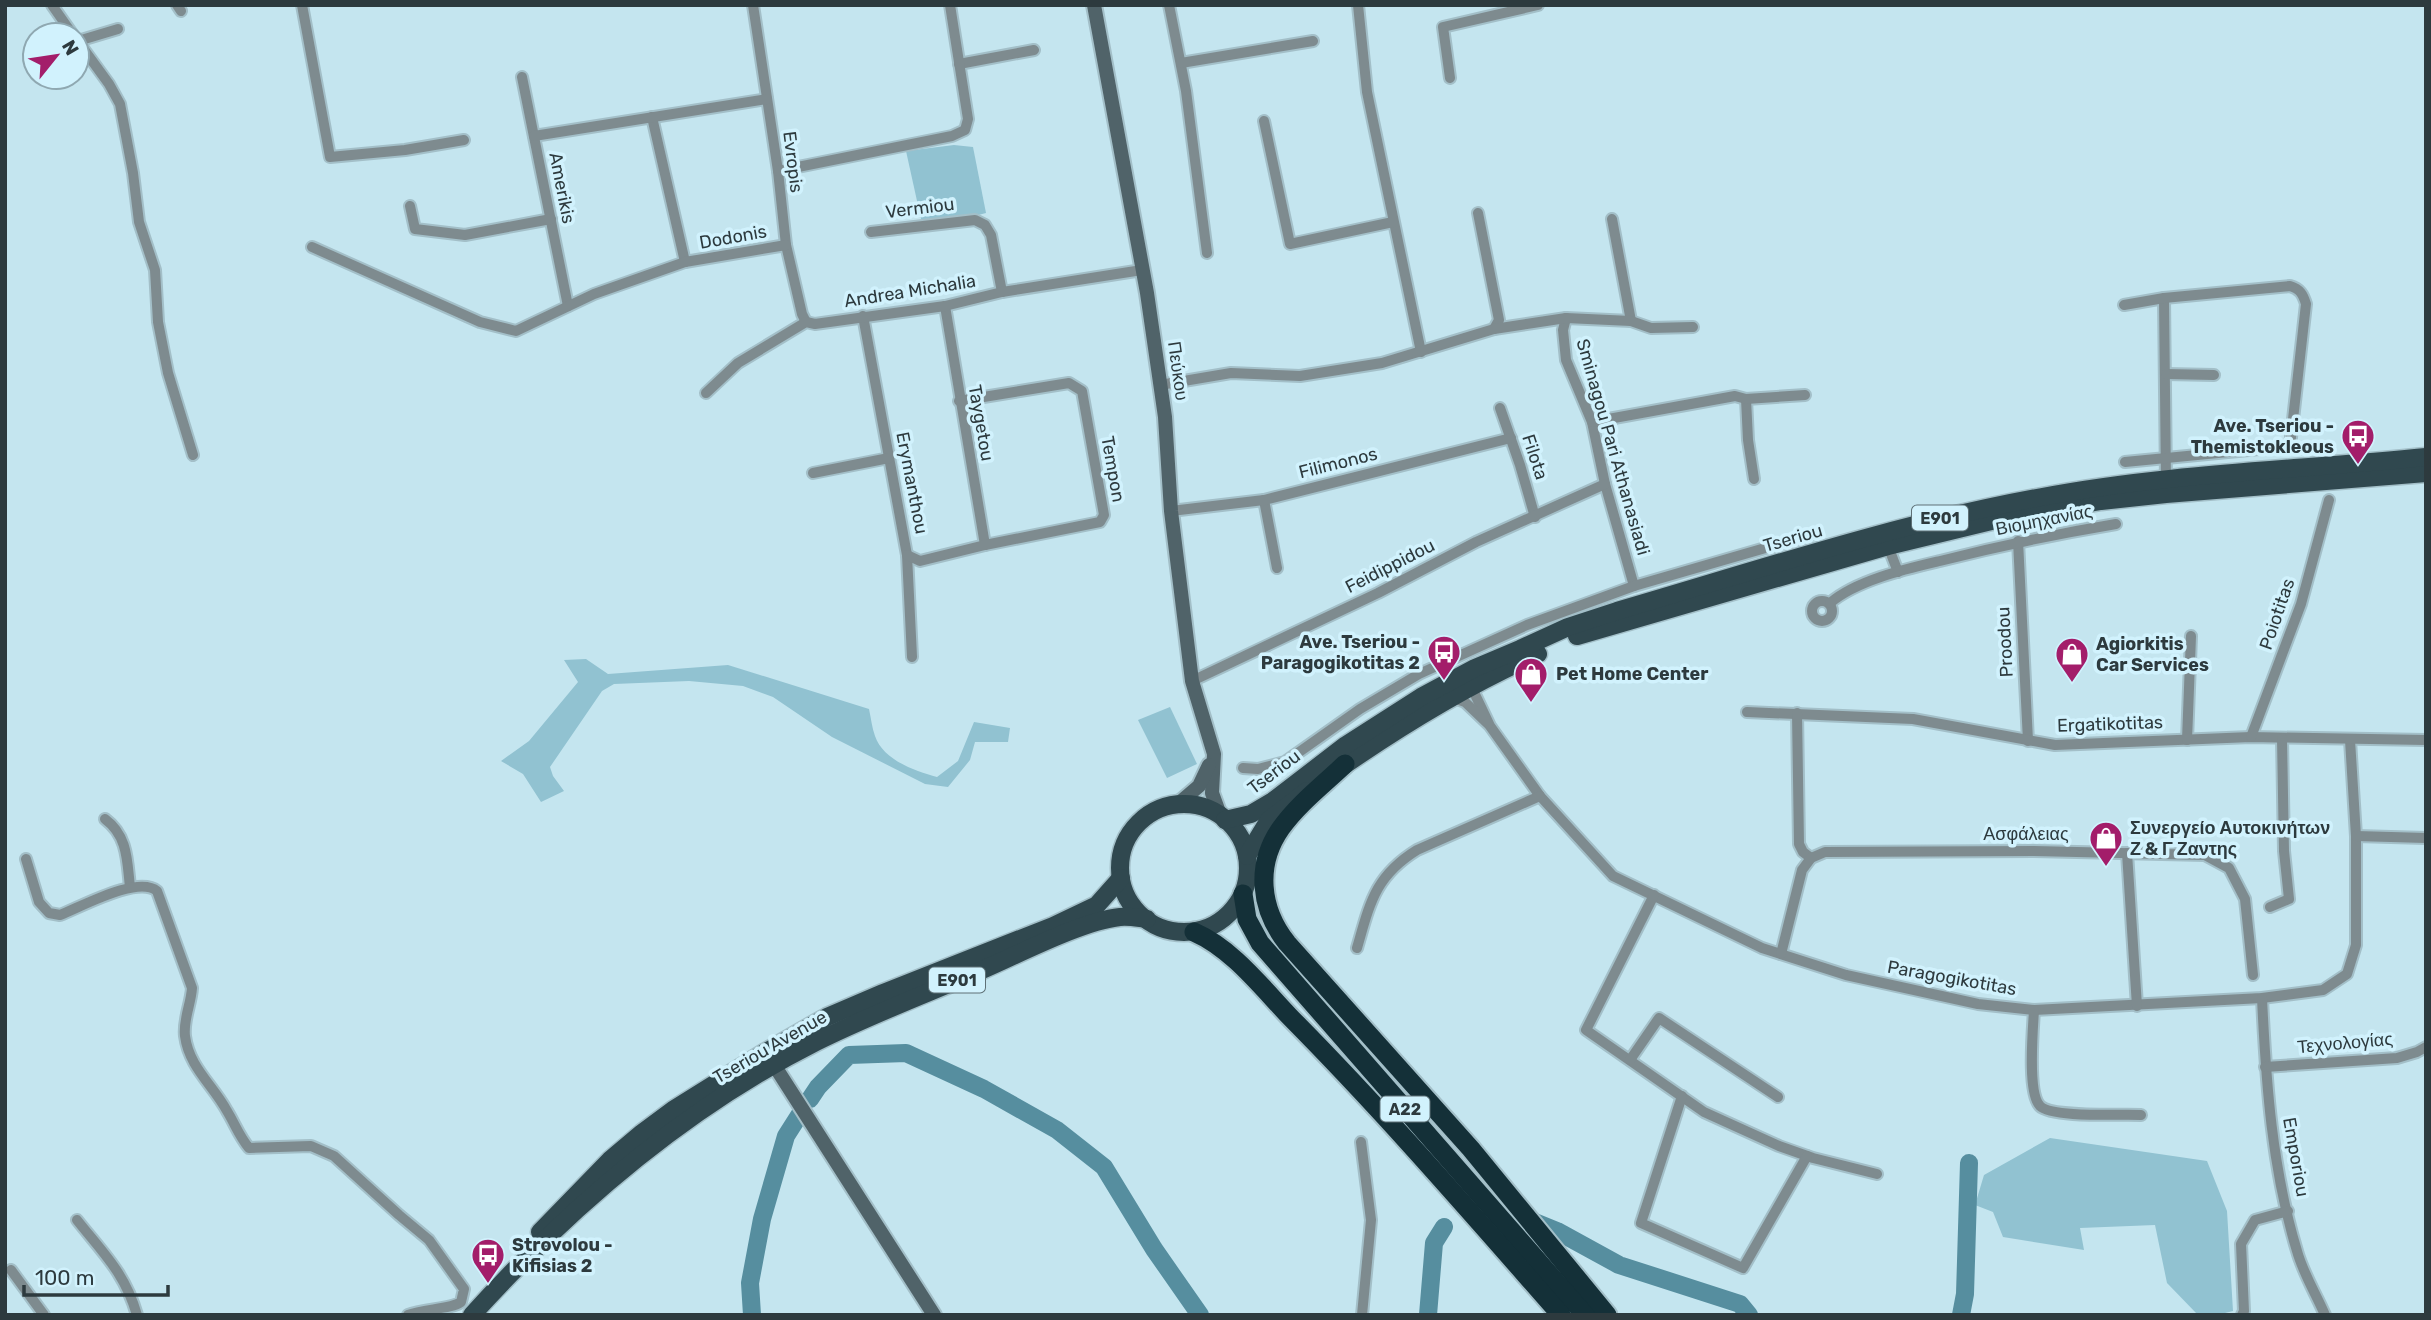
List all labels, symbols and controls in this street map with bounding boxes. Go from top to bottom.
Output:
north arrow [21,21,91,91]
text: N [57,36,84,59]
street label: Evropis [778,130,808,194]
street label: Amerikis [544,150,580,226]
street label: Vermiou [884,193,956,223]
street label: Dodonis [697,220,769,254]
street label: Andrea Michalia [843,270,977,312]
street label: Sminagou Pari Athanasiadi [1572,336,1654,558]
street label: Πεύκου [1163,340,1193,402]
street label: Taygetou [963,383,999,463]
place label: Ave. Tseriou - Themistokleous [2191,415,2334,458]
bus stop icon: Ave. Tseriou - Themistokleous [2339,417,2377,466]
street label: Erymanthou [891,430,933,536]
street label: Filota [1517,432,1553,482]
street label: Tempon [1096,434,1130,504]
street label: Filimonos [1296,443,1380,483]
street label: Βιομηχανίας [1994,500,2094,540]
road number: E901 [1912,505,1968,530]
street label: Tseriou [1761,519,1825,557]
street label: Feidippidou [1342,534,1438,598]
street label: Poiotitas [2255,575,2299,653]
street label: Proodou [1992,606,2018,678]
place label: Ave. Tseriou - Paragogikotitas 2 [1261,631,1420,674]
bus stop icon: Ave. Tseriou - Paragogikotitas 2 [1425,633,1463,682]
place label: Agiorkitis Car Services [2096,633,2209,676]
shop icon: Agiorkitis Car Services [2053,635,2091,684]
shop icon: Pet Home Center [1512,655,1550,704]
place label: Pet Home Center [1556,663,1708,685]
street label: Ergatikotitas [2057,711,2163,737]
street label: Tseriou [1243,745,1305,799]
place label: Συνεργείο Αυτοκινήτων Ζ & Γ Ζαντης [2130,817,2330,860]
shop icon: Συνεργείο Αυτοκινήτων Ζ & Γ Ζαντης [2087,819,2125,868]
street label: Ασφάλειας [1983,823,2069,845]
street label: Paragogikotitas [1886,956,2018,1000]
road number: E901 [929,968,985,992]
street label: Tseriou Avenue [709,1006,831,1088]
street label: Τεχνολογίας [2296,1028,2394,1058]
road number: A22 [1380,1096,1430,1121]
street label: Emporiou [2278,1116,2314,1198]
place label: Strovolou - Kifisias 2 [512,1234,613,1277]
bus stop icon: Strovolou - Kifisias 2 [469,1236,507,1285]
scale bar [24,1254,168,1298]
text: 100 m [35,1265,94,1290]

